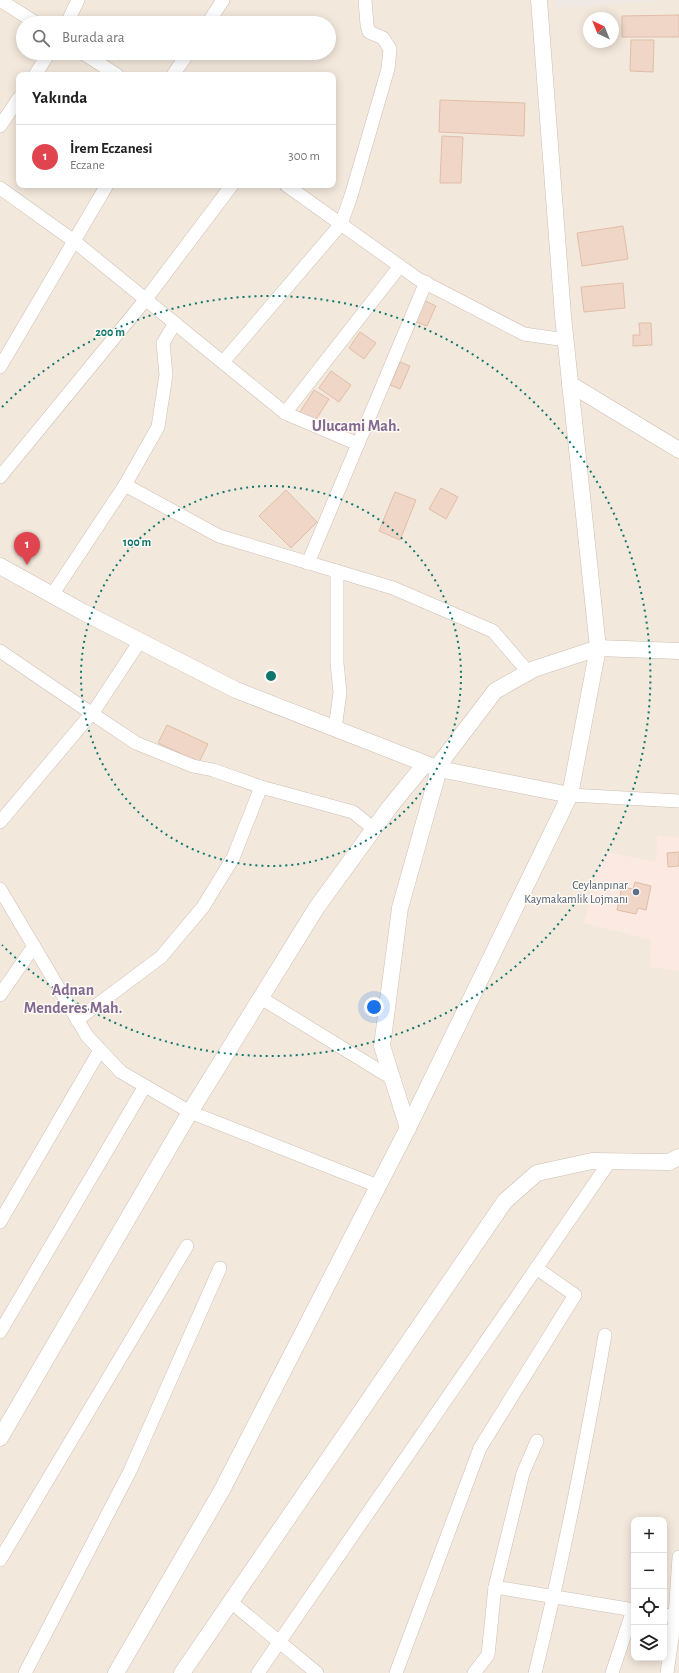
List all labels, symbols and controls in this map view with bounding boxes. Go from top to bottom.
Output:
north arrow [583,12,619,48]
search box [16,16,336,60]
icon: search [30,27,52,49]
text: Burada ara [62,30,125,45]
text: Yakında [32,89,88,106]
text: İrem Eczanesi [70,141,152,156]
text: 1 [43,150,47,163]
text: 300 m [288,150,320,163]
text: Eczane [70,159,105,172]
text: 200 m [95,326,125,338]
district label: Ulucami Mah. [312,418,400,434]
pin: 1 [14,532,40,565]
text: 100 m [123,536,151,548]
centre of rings [264,669,278,683]
place label: Ceylanpınar Kaymakamlık Lojmanı [524,879,628,906]
marker: Ceylanpınar Kaymakamlık Lojmanı [631,887,641,897]
district label: Adnan Menderes Mah. [24,982,122,1016]
your location [364,997,384,1017]
map controls [631,1517,667,1661]
button: + [631,1517,667,1553]
button: − [631,1553,667,1589]
button: locate [631,1589,667,1625]
button: layers [631,1625,667,1661]

